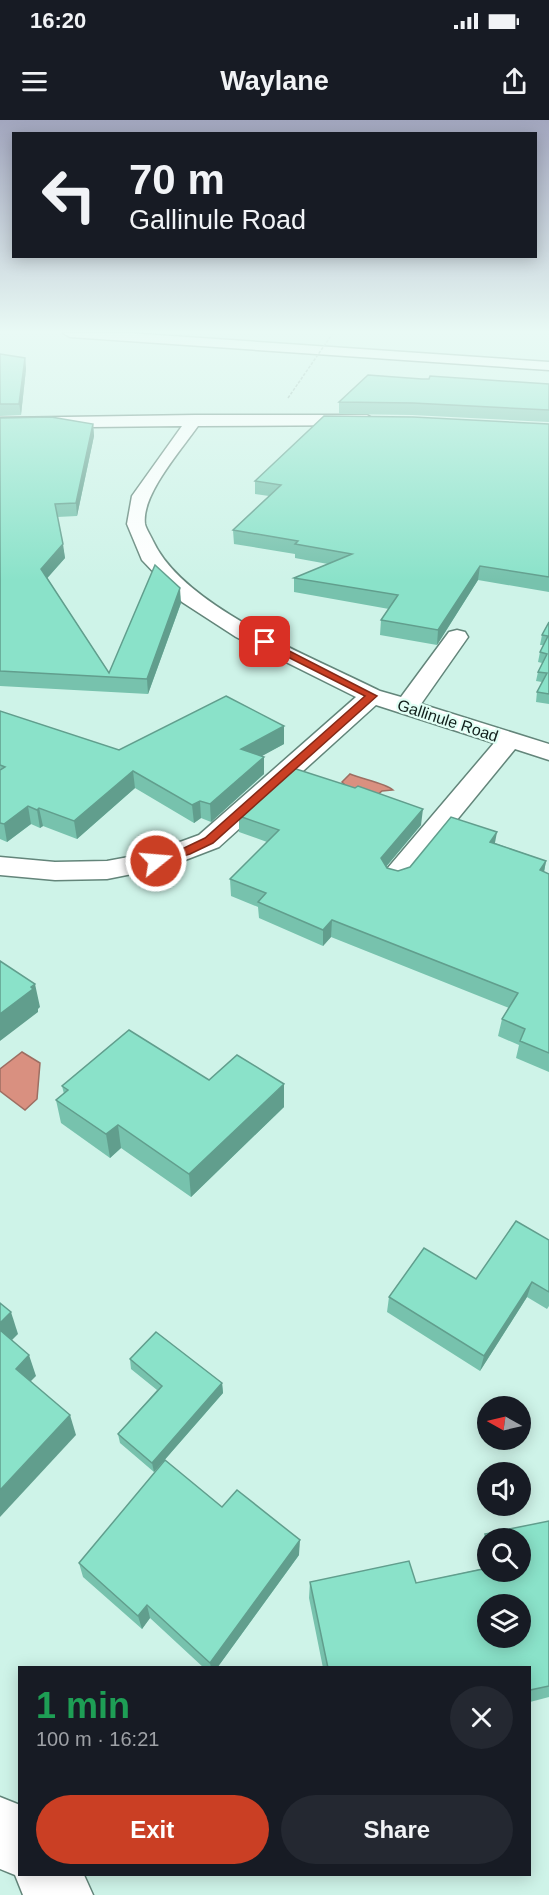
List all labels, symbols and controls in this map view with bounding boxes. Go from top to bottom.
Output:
text: 16:20 [30,8,86,33]
icon: menu [18,65,51,98]
icon: share [498,65,531,98]
text: Waylane [220,66,329,96]
icon: left [30,156,108,234]
text: 70 m [129,156,225,203]
text: Gallinule Road [129,205,306,235]
pin [239,616,290,667]
icon: arrive [248,625,281,658]
street label: Gallinule Road [395,696,500,745]
position arrow [124,829,188,893]
north arrow [477,1396,531,1450]
map controls [477,1396,531,1648]
button: sound [477,1462,531,1516]
button: search [477,1528,531,1582]
button: layers [477,1594,531,1648]
text: 1 min [36,1685,130,1726]
button: close [450,1686,513,1749]
text: 100 m · 16:21 [36,1728,159,1750]
button: Exit [36,1795,269,1864]
button: Share [281,1795,513,1864]

